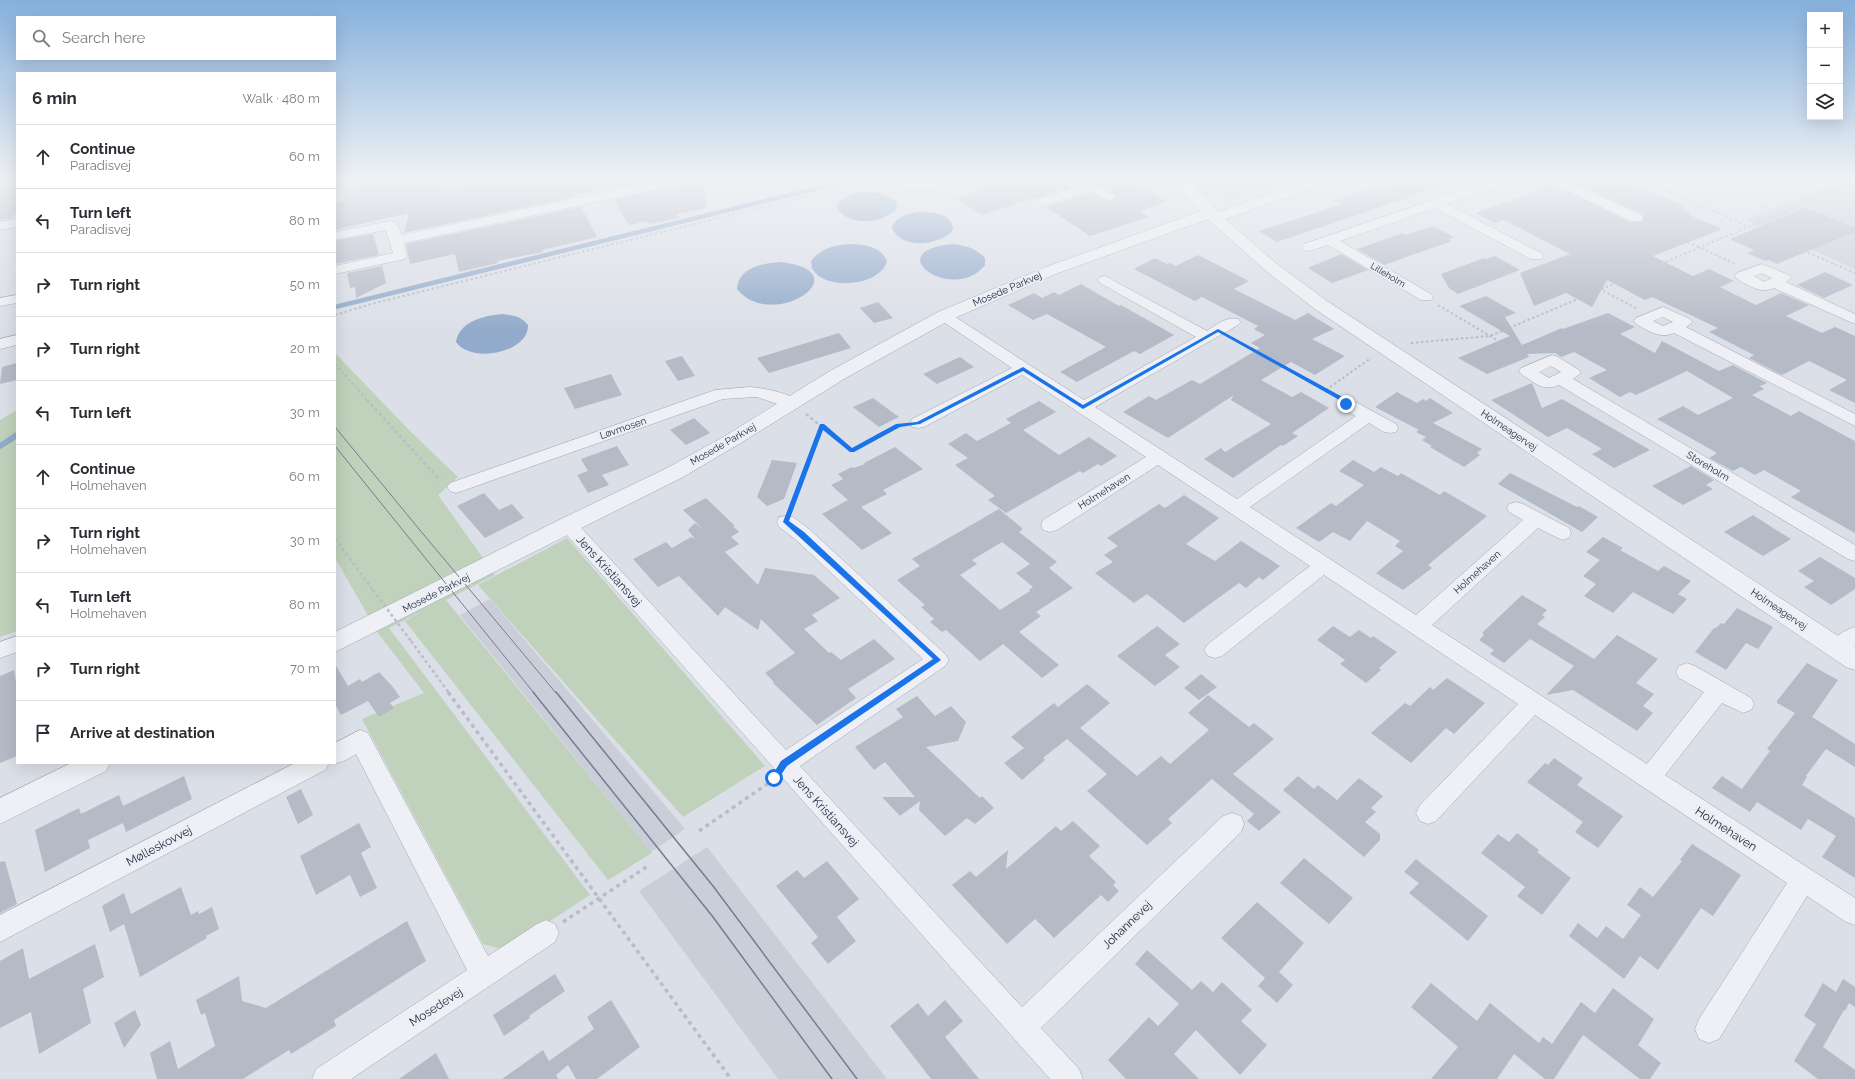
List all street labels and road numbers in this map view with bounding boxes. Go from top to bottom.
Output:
street label: Lilleholm [1369,261,1407,289]
street label: Mosede Parkvej [971,270,1043,308]
street label: Holmeagervej [1479,407,1539,453]
street label: Løvmosen [598,415,648,441]
street label: Mosede Parkvej [688,421,758,467]
street label: Storeholm [1685,449,1731,483]
street label: Holmehaven [1076,471,1132,511]
street label: Jens Kristiansvej [573,533,645,609]
street label: Holmehaven [1451,548,1503,596]
street label: Mosede Parkvej [401,571,471,615]
street label: Holmeagervej [1749,586,1809,632]
street label: Jens Kristiansvej [790,773,862,849]
street label: Holmehaven [1692,804,1760,854]
street label: Mølleskovvej [124,823,194,869]
street label: Johannevej [1099,898,1155,952]
street label: Mosedevej [407,985,465,1029]

